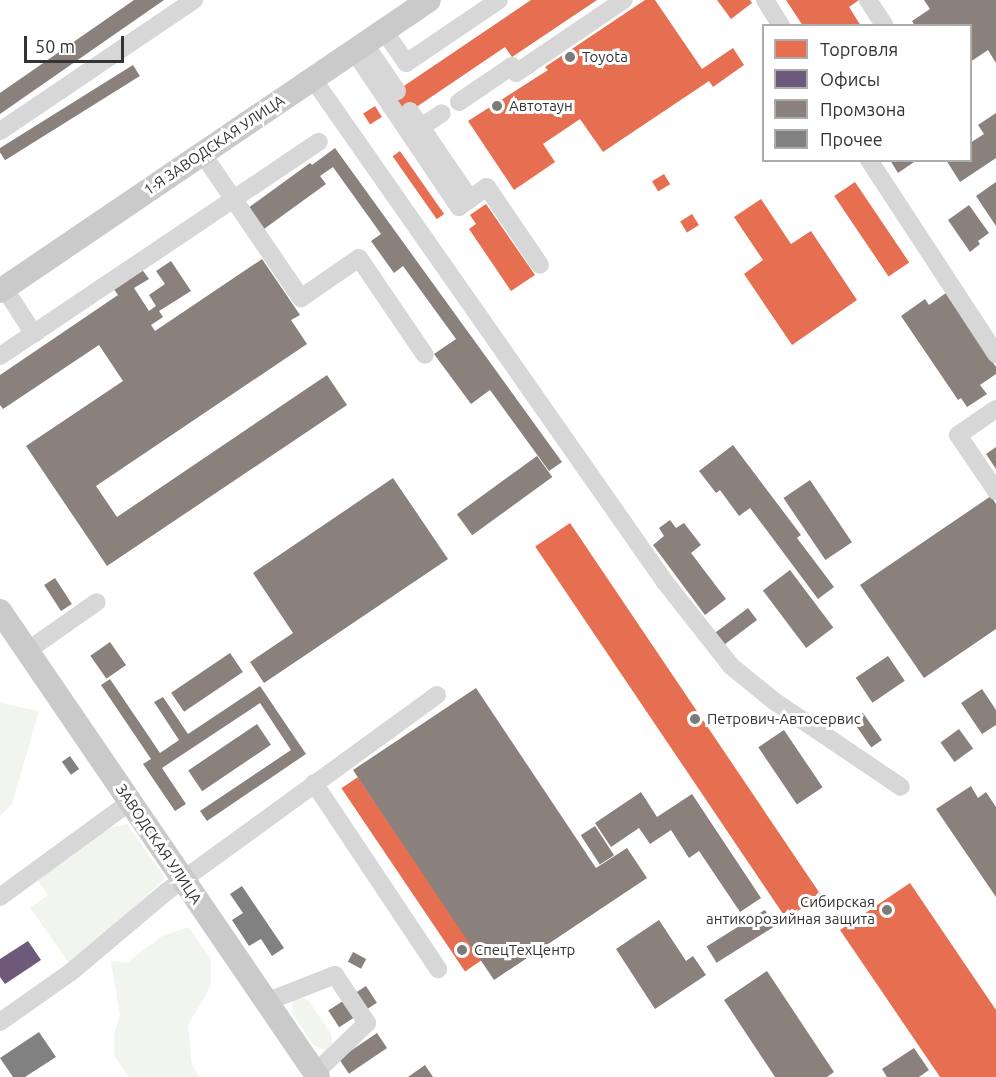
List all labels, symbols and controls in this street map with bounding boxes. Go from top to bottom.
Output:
scale bar [27,24,128,62]
legend [762,24,972,162]
text: 50 m [35,36,75,56]
text: Торговля [820,39,898,59]
place label: Toyota [582,48,628,66]
marker: Toyota [563,50,577,64]
text: Офисы [820,69,880,89]
street label: 1-Я ЗАВОДСКАЯ УЛИЦА [140,91,288,199]
place label: Автотаун [509,97,573,115]
marker: Автотаун [490,99,504,113]
text: Промзона [820,99,905,119]
text: Прочее [820,129,883,149]
place label: Петрович-Автосервис [707,710,861,728]
marker: Петрович-Автосервис [688,712,702,726]
street label: ЗАВОДСКАЯ УЛИЦА [112,781,206,907]
place label: Сибирская антикорозийная защита [706,892,875,927]
marker: Сибирская антикорозийная защита [880,903,894,917]
place label: СпецТехЦентр [474,941,575,959]
marker: СпецТехЦентр [455,943,469,957]

